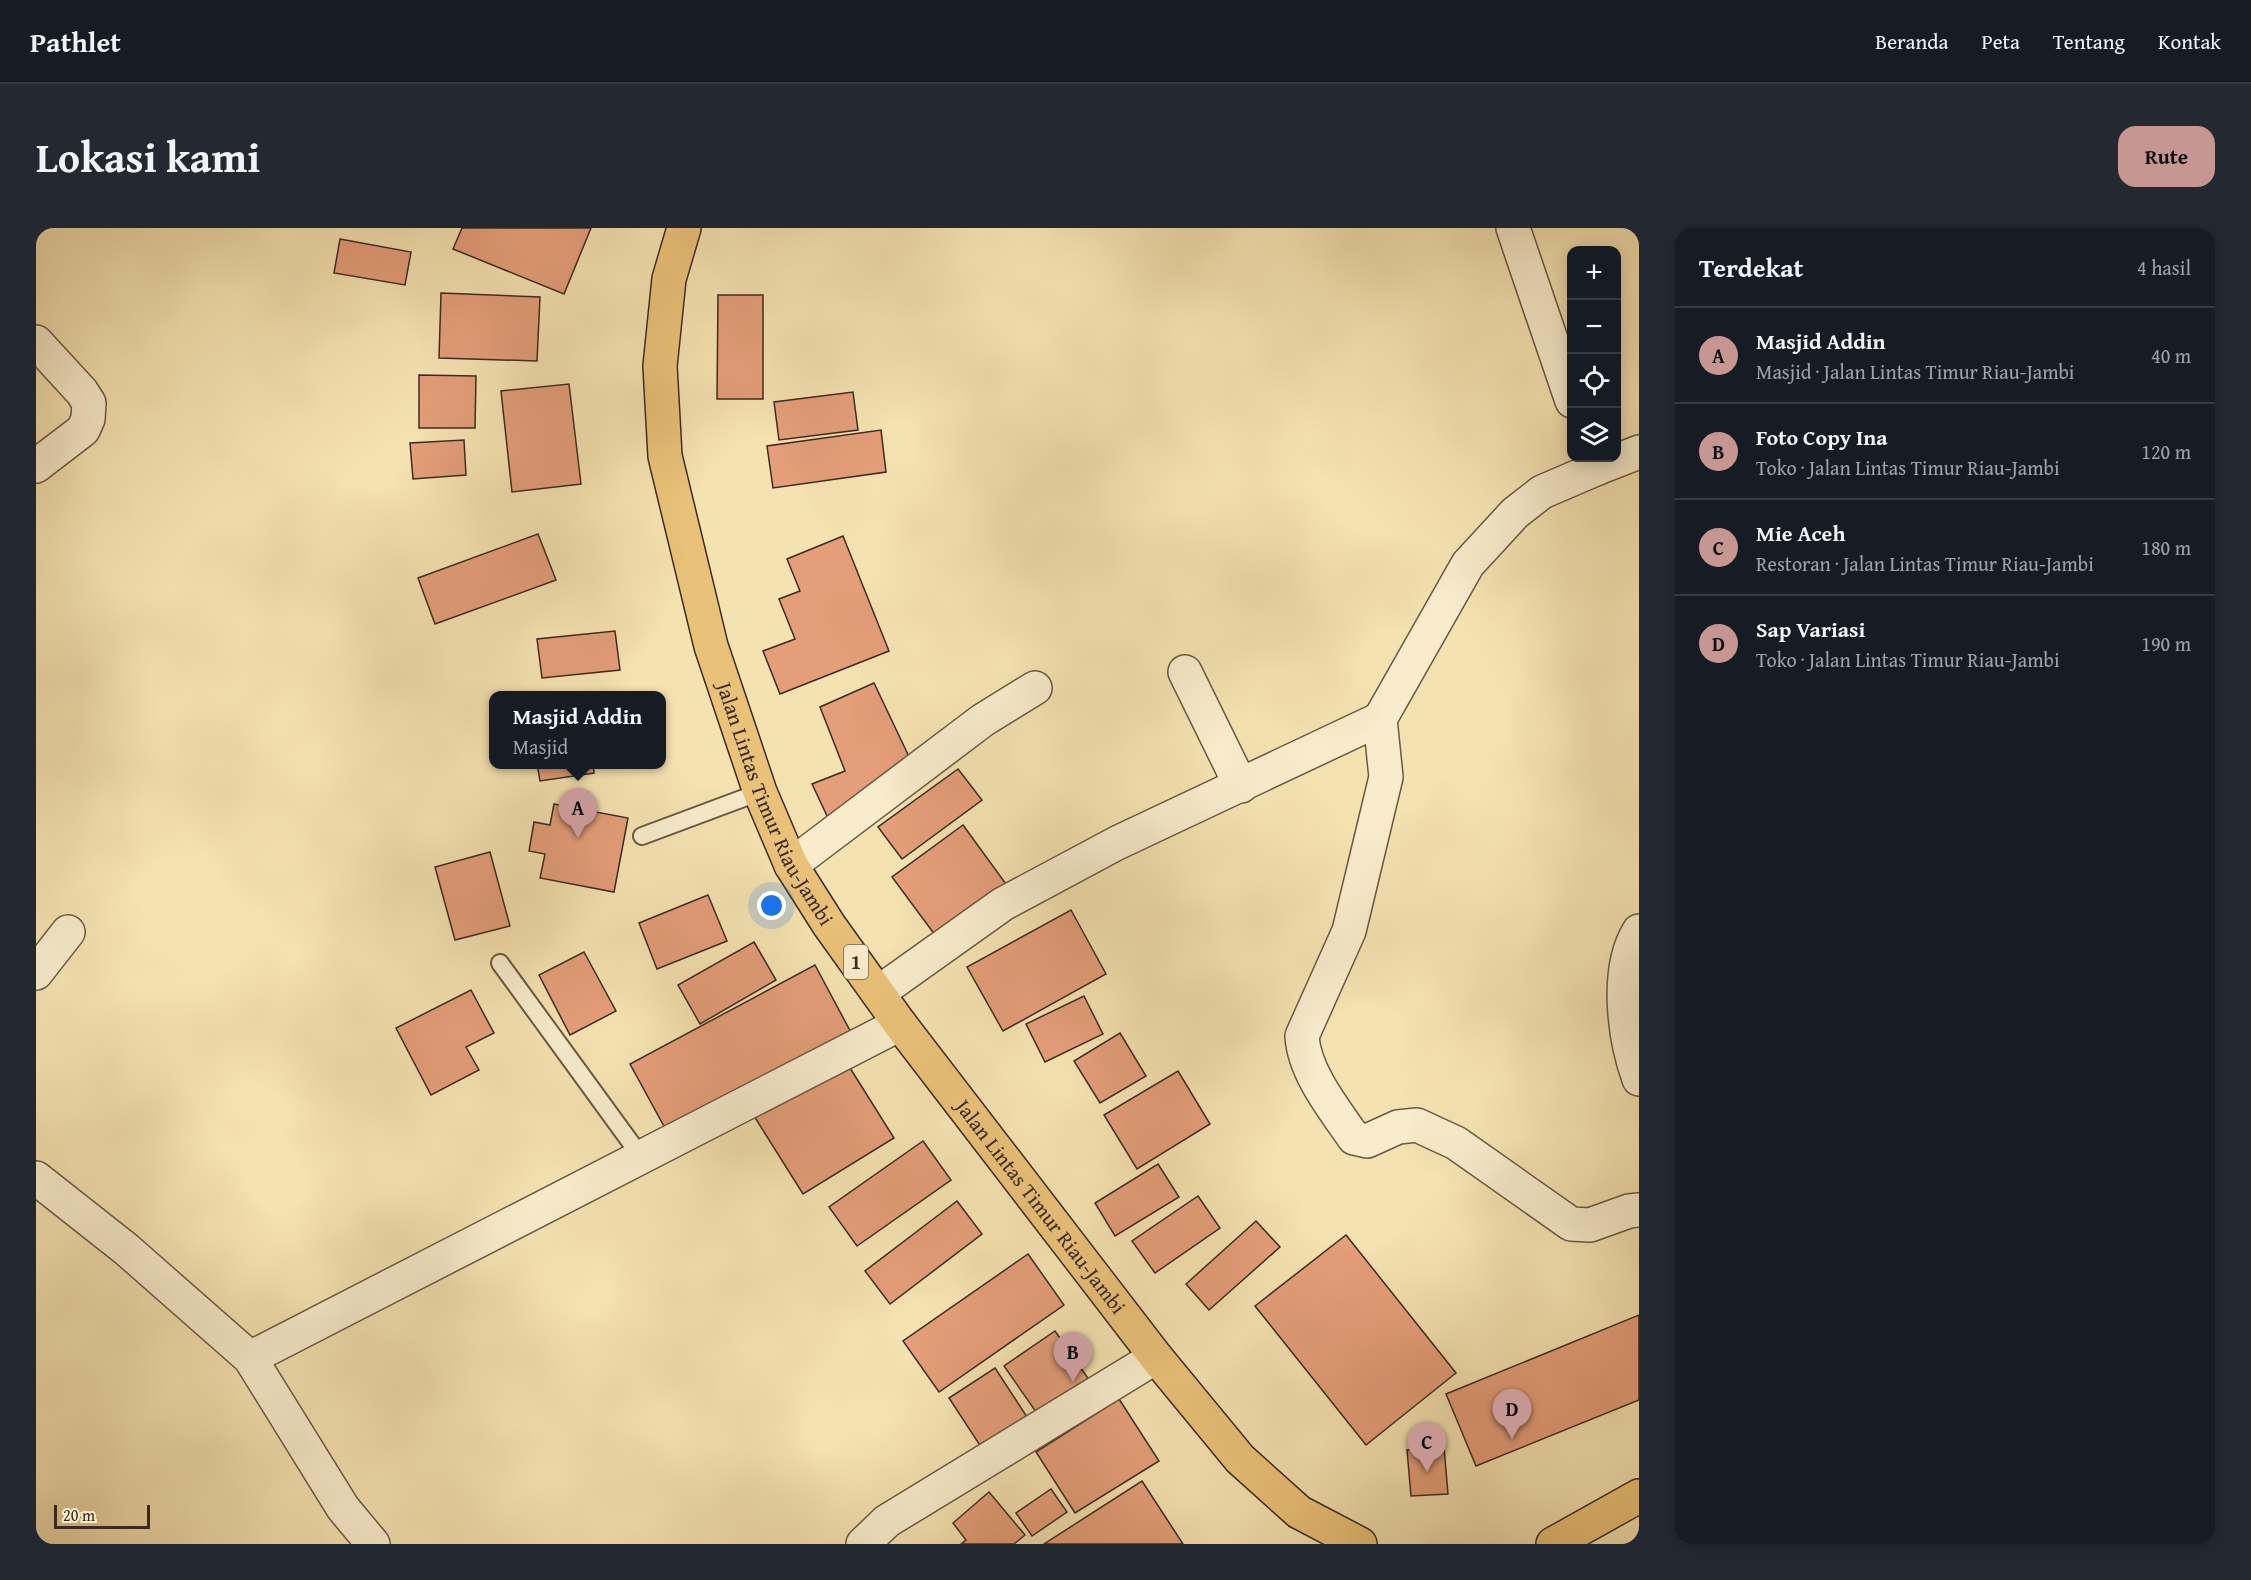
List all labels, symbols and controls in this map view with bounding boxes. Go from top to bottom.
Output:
text: Pathlet [30,21,121,62]
text: Beranda [1875,26,1948,57]
text: Peta [1981,26,2020,57]
text: Tentang [2053,26,2125,57]
text: Kontak [2158,26,2221,57]
text: Lokasi kami [36,126,260,187]
button: Rute [2118,126,2215,187]
map controls [1567,246,1621,462]
button: + [1567,246,1621,300]
text: Terdekat [1699,248,1803,287]
text: 4 hasil [2137,253,2191,282]
button: − [1567,300,1621,354]
text: Masjid Addin [1756,325,1886,357]
text: A [1712,341,1725,370]
text: 40 m [2151,341,2191,370]
button: locate [1567,354,1621,408]
text: Masjid · Jalan Lintas Timur Riau-Jambi [1756,357,2074,386]
button: layers [1567,408,1621,462]
text: Foto Copy Ina [1756,421,1888,453]
text: B [1712,437,1725,466]
text: 120 m [2141,437,2191,466]
text: Toko · Jalan Lintas Timur Riau-Jambi [1756,453,2060,482]
text: Mie Aceh [1756,517,1845,549]
text: C [1713,533,1724,562]
text: 180 m [2141,533,2191,562]
text: Restoran · Jalan Lintas Timur Riau-Jambi [1756,549,2094,578]
text: Sap Variasi [1756,613,1865,645]
text: D [1712,629,1725,658]
text: 190 m [2141,629,2191,658]
text: Toko · Jalan Lintas Timur Riau-Jambi [1756,645,2060,674]
street label: Jalan Lintas Timur Riau-Jambi [708,675,842,932]
popup [489,691,666,769]
text: Masjid Addin [513,700,642,732]
text: Masjid [513,732,568,761]
pin: A [558,788,598,838]
your location [757,891,786,920]
road number: 1 [844,945,868,979]
street label: Jalan Lintas Timur Riau-Jambi [946,1090,1134,1321]
pin: B [1054,1332,1092,1382]
pin: D [1492,1390,1532,1439]
pin: C [1408,1422,1446,1472]
scale bar [54,1502,150,1530]
text: 20 m [63,1503,95,1527]

